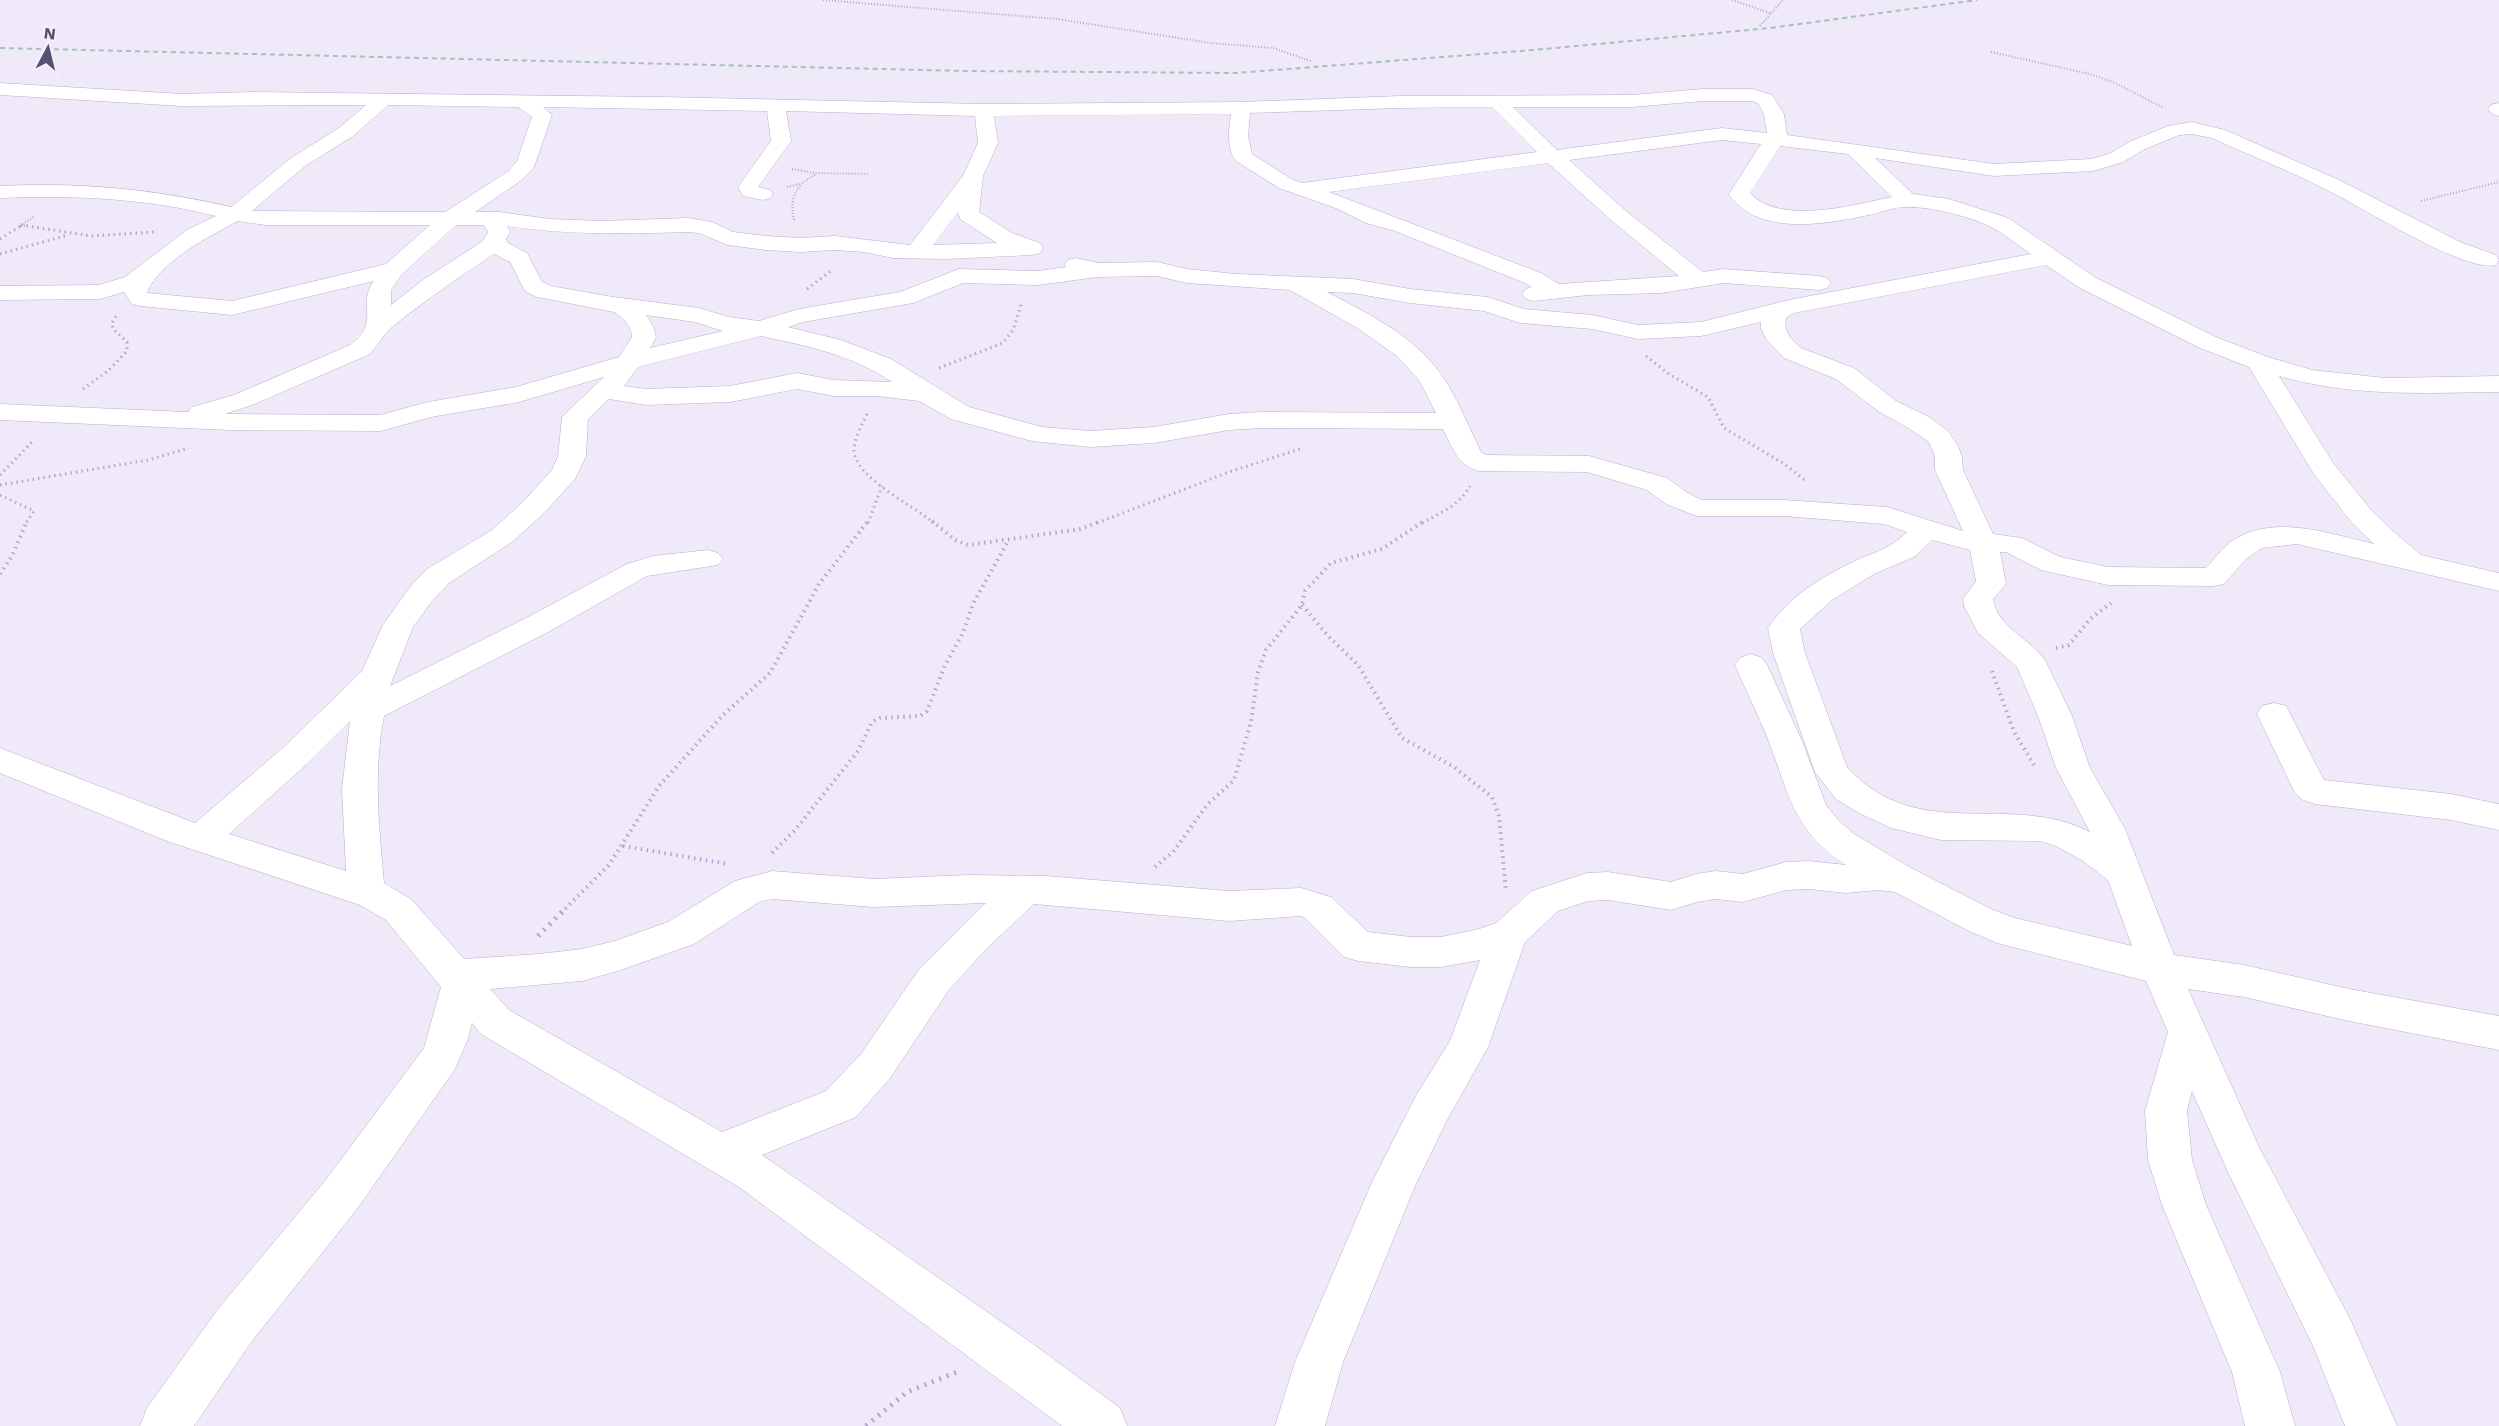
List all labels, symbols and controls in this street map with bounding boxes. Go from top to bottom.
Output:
north arrow [18,18,78,78]
text: N [43,23,57,44]

